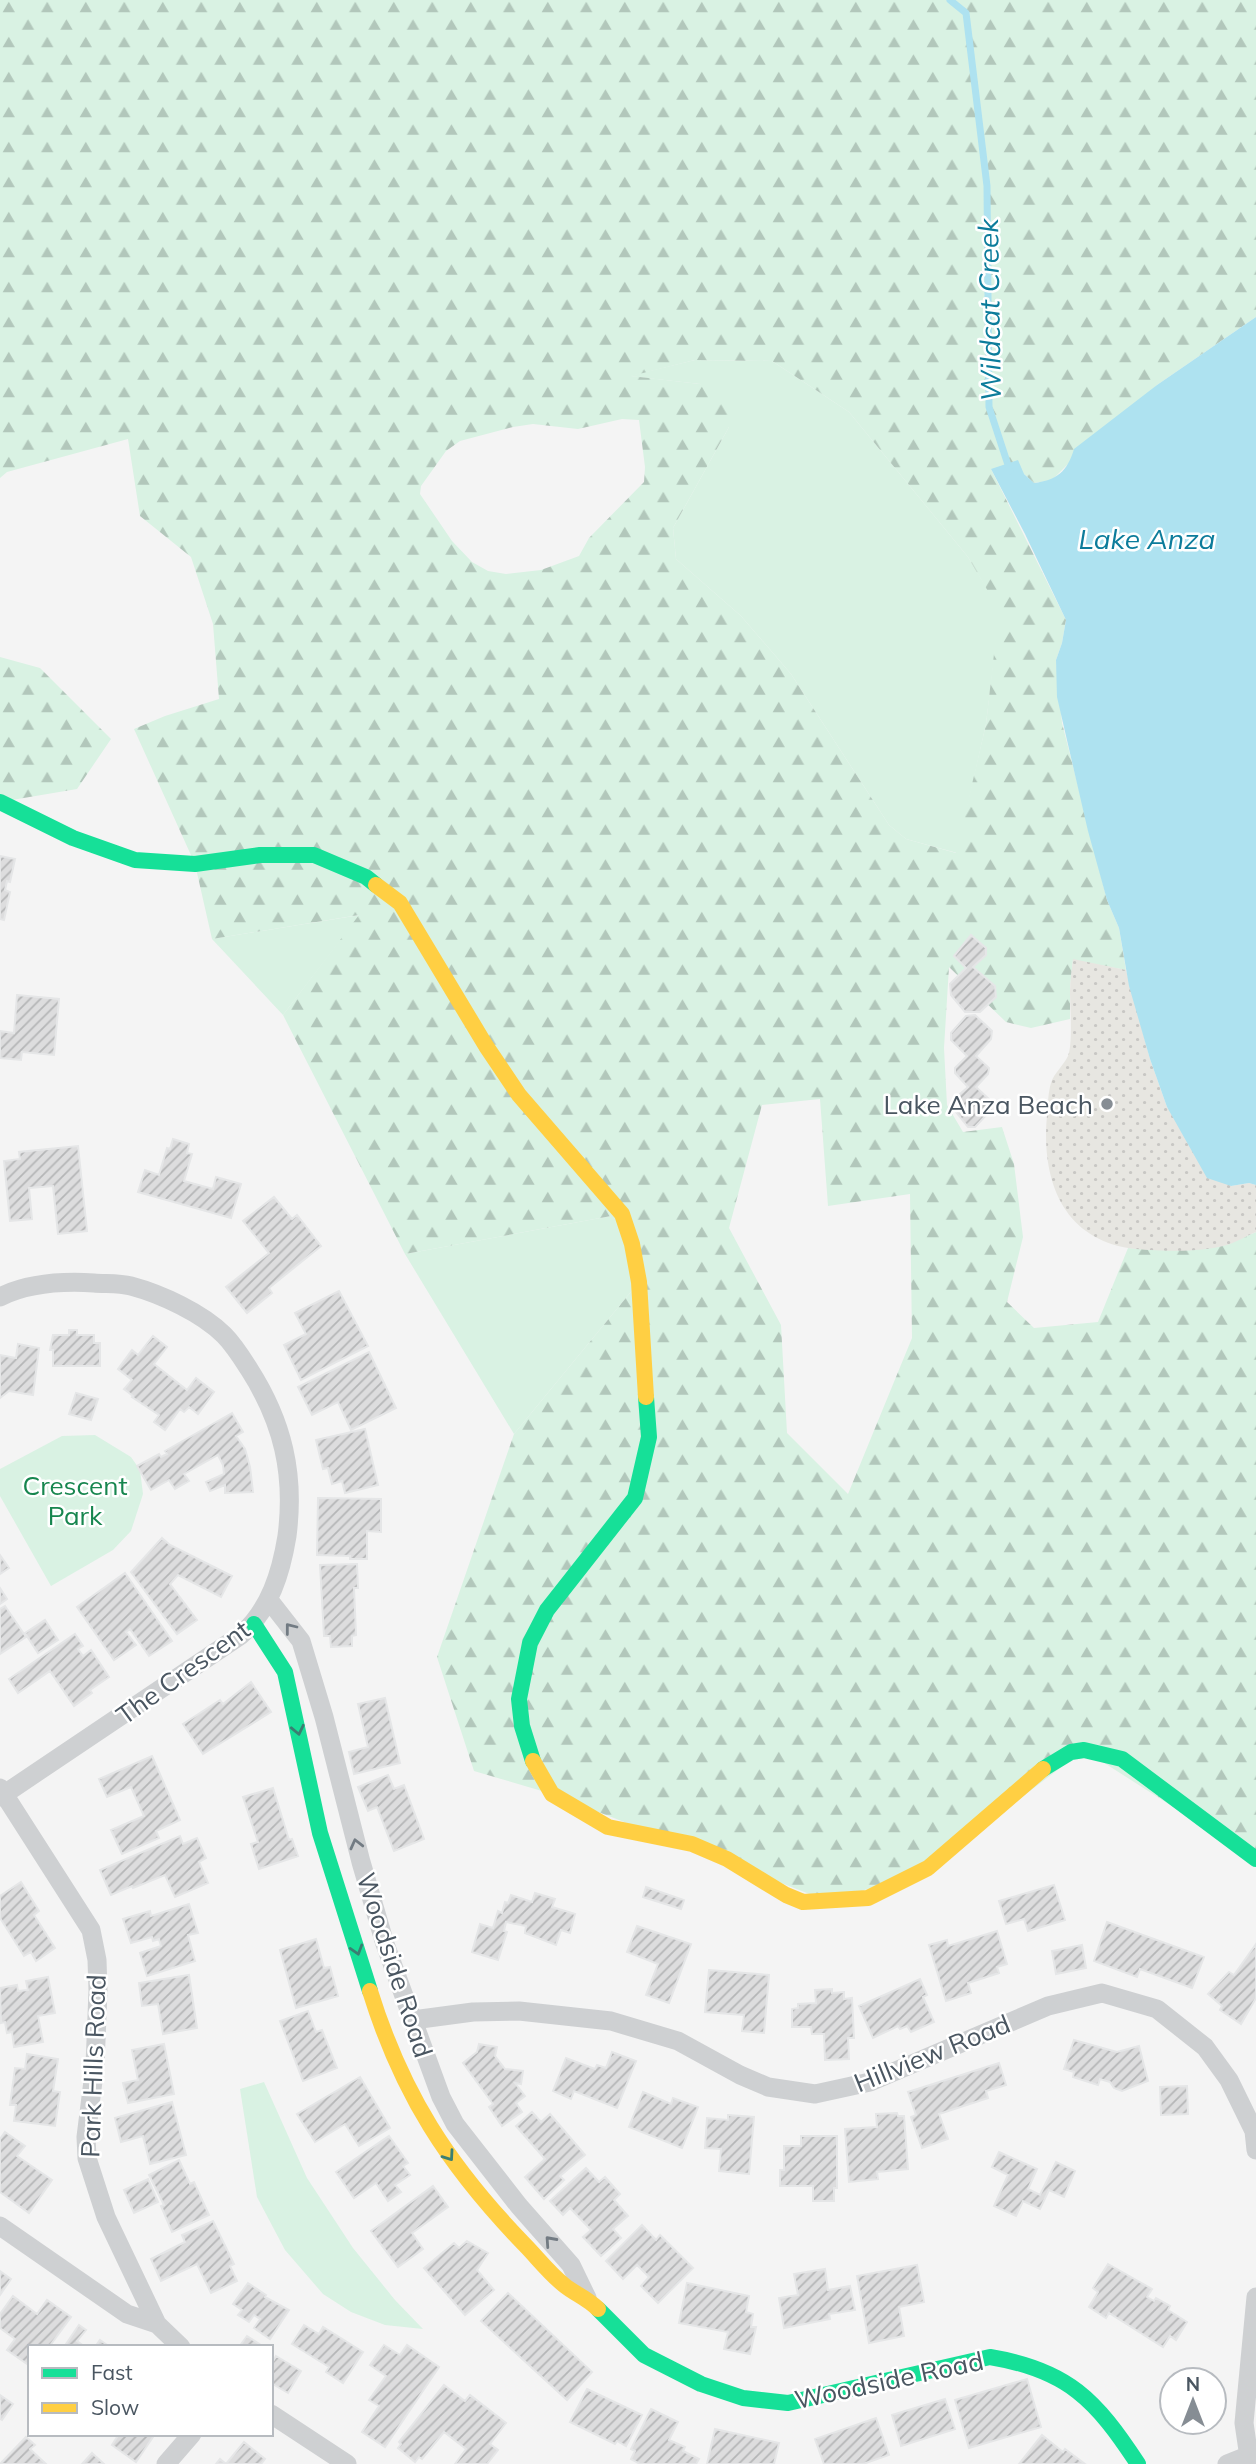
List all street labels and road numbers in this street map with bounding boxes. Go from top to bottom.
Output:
street label: The Crescent [110,1612,256,1732]
street label: Woodside Road [350,1869,440,2061]
street label: Park Hills Road [73,1974,113,2158]
street label: Hillview Road [849,2007,1015,2099]
street label: Woodside Road [792,2344,986,2416]

